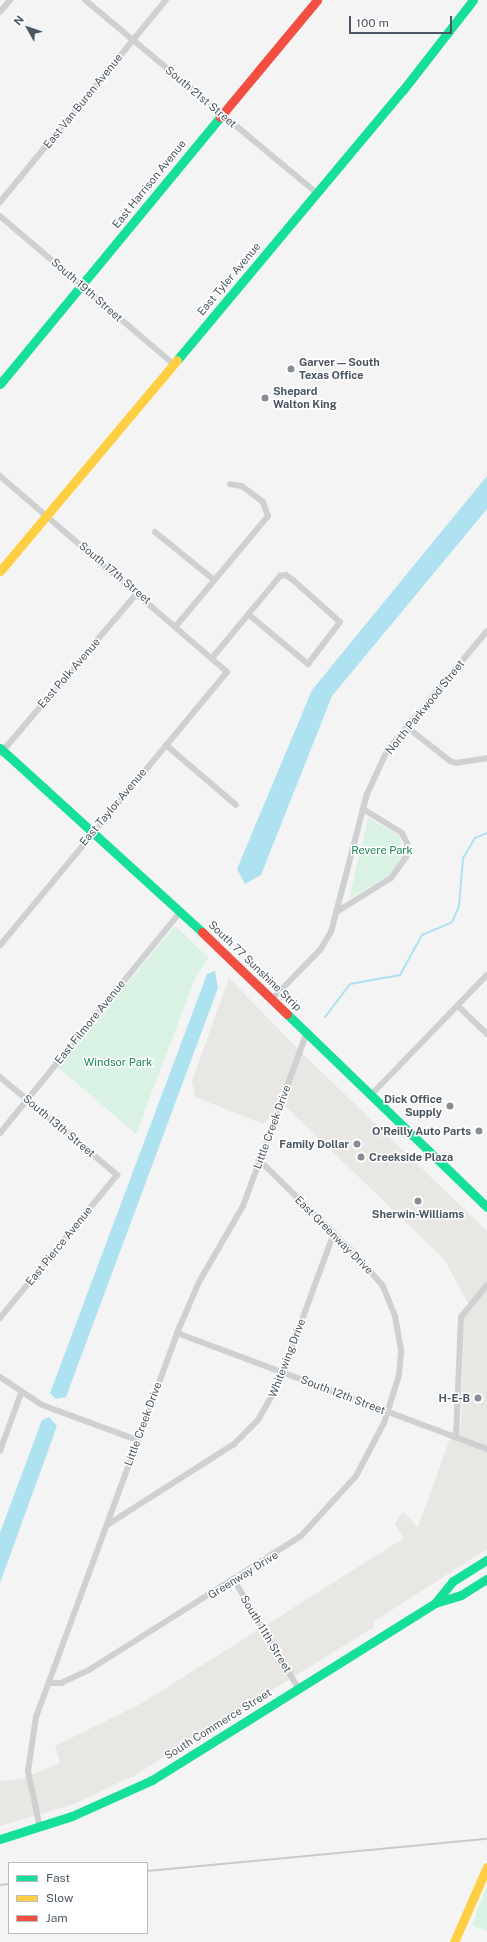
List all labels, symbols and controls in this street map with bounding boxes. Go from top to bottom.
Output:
north arrow [8,8,48,48]
scale bar [351,8,454,34]
text: N [11,13,26,27]
text: 100 m [356,16,389,30]
street label: East Van Buren Avenue [41,51,125,151]
street label: South 21st Street [163,63,239,131]
street label: East Harrison Avenue [109,137,189,231]
street label: East Tyler Avenue [195,240,263,318]
street label: South 19th Street [49,255,125,325]
place label: Garver — South Texas Office [299,356,384,382]
marker: Garver — South Texas Office [286,364,296,374]
place label: Shepard Walton King [273,385,337,411]
marker: Shepard Walton King [260,393,270,403]
street label: South 17th Street [76,539,154,607]
street label: East Polk Avenue [35,635,103,711]
street label: North Parkwood Street [383,657,467,757]
street label: East Taylor Avenue [77,766,149,848]
park label: Revere Park [351,843,413,857]
street label: South 77 Sunshine Strip [206,918,304,1014]
street label: East Filmore Avenue [52,977,128,1067]
park label: Windsor Park [84,1055,152,1069]
street label: Little Creek Drive [251,1083,293,1171]
street label: South 13th Street [20,1092,98,1160]
place label: Dick Office Supply [384,1093,442,1119]
marker: Dick Office Supply [445,1101,455,1111]
place label: O'Reilly Auto Parts [372,1124,471,1138]
marker: O'Reilly Auto Parts [474,1126,484,1136]
place label: Family Dollar [279,1137,349,1151]
marker: Family Dollar [352,1139,362,1149]
place label: Creekside Plaza [369,1150,453,1164]
marker: Creekside Plaza [356,1152,366,1162]
street label: East Greenway Drive [292,1193,376,1277]
marker: Sherwin-Williams [413,1196,423,1206]
street label: East Pierce Avenue [23,1204,95,1288]
place label: Sherwin-Williams [372,1207,464,1221]
street label: Whitewing Drive [266,1317,308,1399]
street label: South 12th Street [299,1373,387,1417]
street label: Little Creek Drive [122,1380,164,1468]
place label: H-E-B [439,1391,470,1405]
marker: H-E-B [473,1393,483,1403]
street label: Greenway Drive [206,1548,280,1602]
street label: South 11th Street [238,1593,294,1675]
street label: South Commerce Street [162,1686,274,1762]
legend [8,1862,148,1934]
text: Fast [46,1871,70,1885]
text: Slow [46,1891,73,1905]
text: Jam [46,1911,68,1925]

